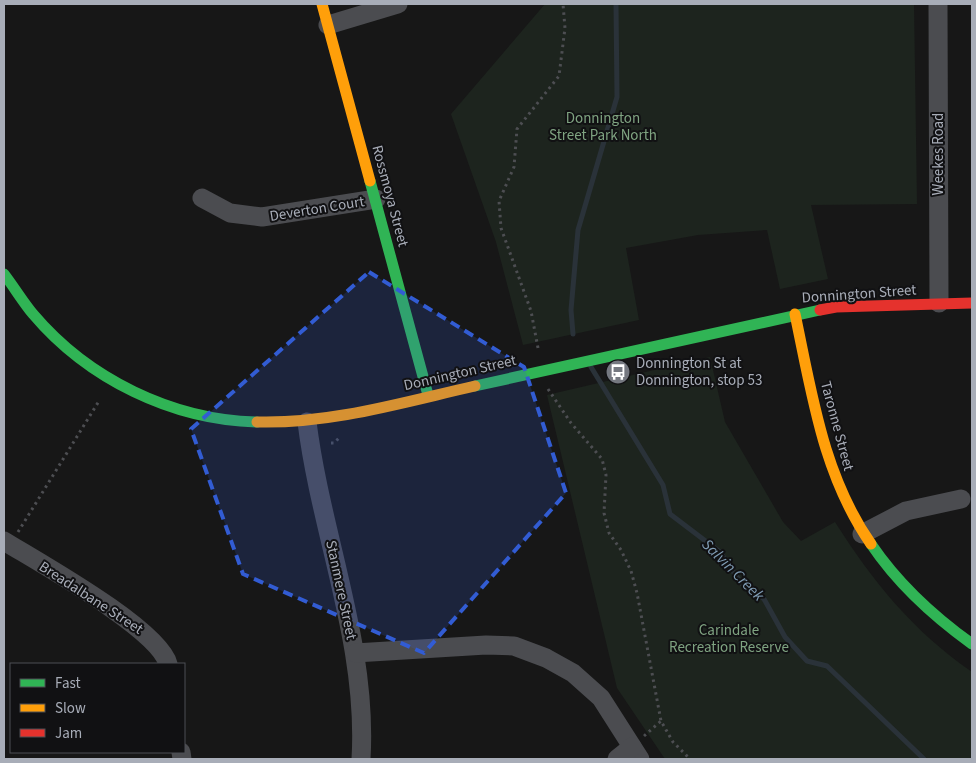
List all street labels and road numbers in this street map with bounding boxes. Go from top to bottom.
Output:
street label: Weekes Road [928,113,949,195]
street label: Rossmoya Street [366,143,414,249]
street label: Deverton Court [268,191,366,227]
street label: Donnington Street [801,280,917,308]
street label: Donnington Street [402,350,518,396]
street label: Taronne Street [815,379,859,473]
street label: Stanmere Street [320,538,362,642]
street label: Breadalbane Street [35,556,147,640]

